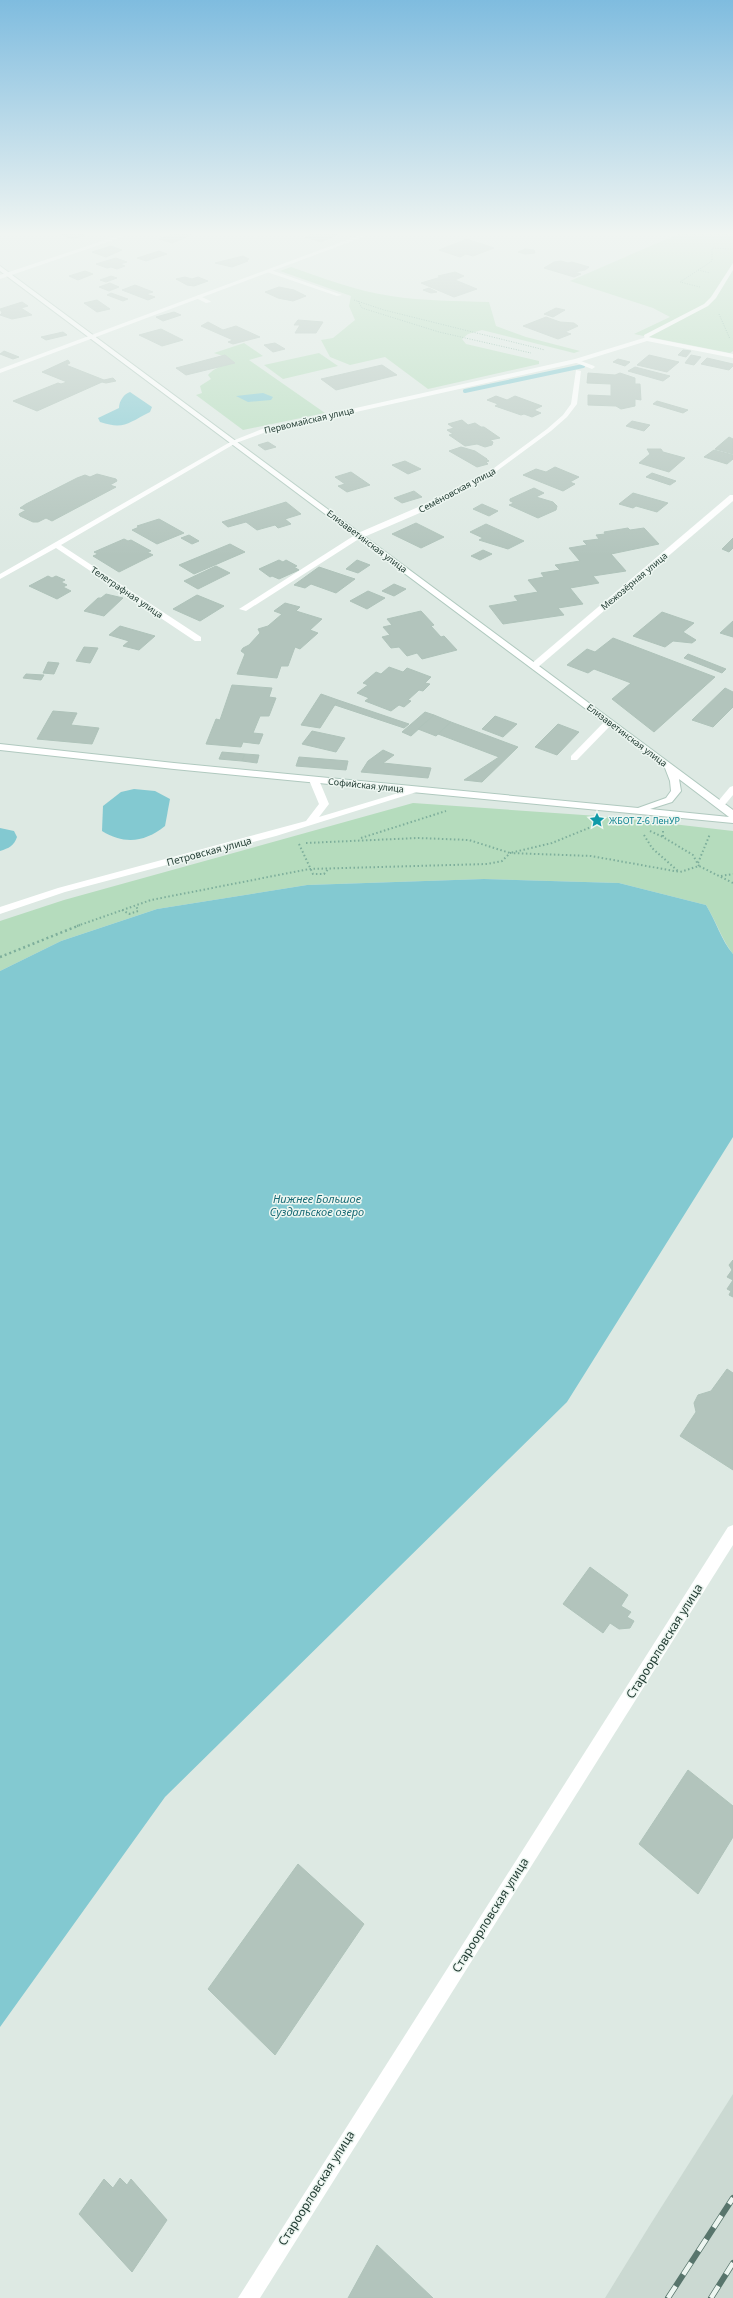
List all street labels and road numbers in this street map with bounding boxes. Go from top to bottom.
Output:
street label: Первомайская улица [263,403,355,437]
street label: Семёновская улица [416,464,498,516]
street label: Елизаветинская улица [324,506,410,576]
street label: Межозёрная улица [598,549,670,613]
street label: Телеграфная улица [88,563,166,621]
street label: Елизаветинская улица [584,700,670,770]
street label: Софийская улица [328,775,404,795]
street label: Петровская улица [165,833,253,869]
street label: Староорловская улица [622,1580,706,1702]
street label: Староорловская улица [448,1854,532,1976]
street label: Староорловская улица [274,2127,358,2249]

